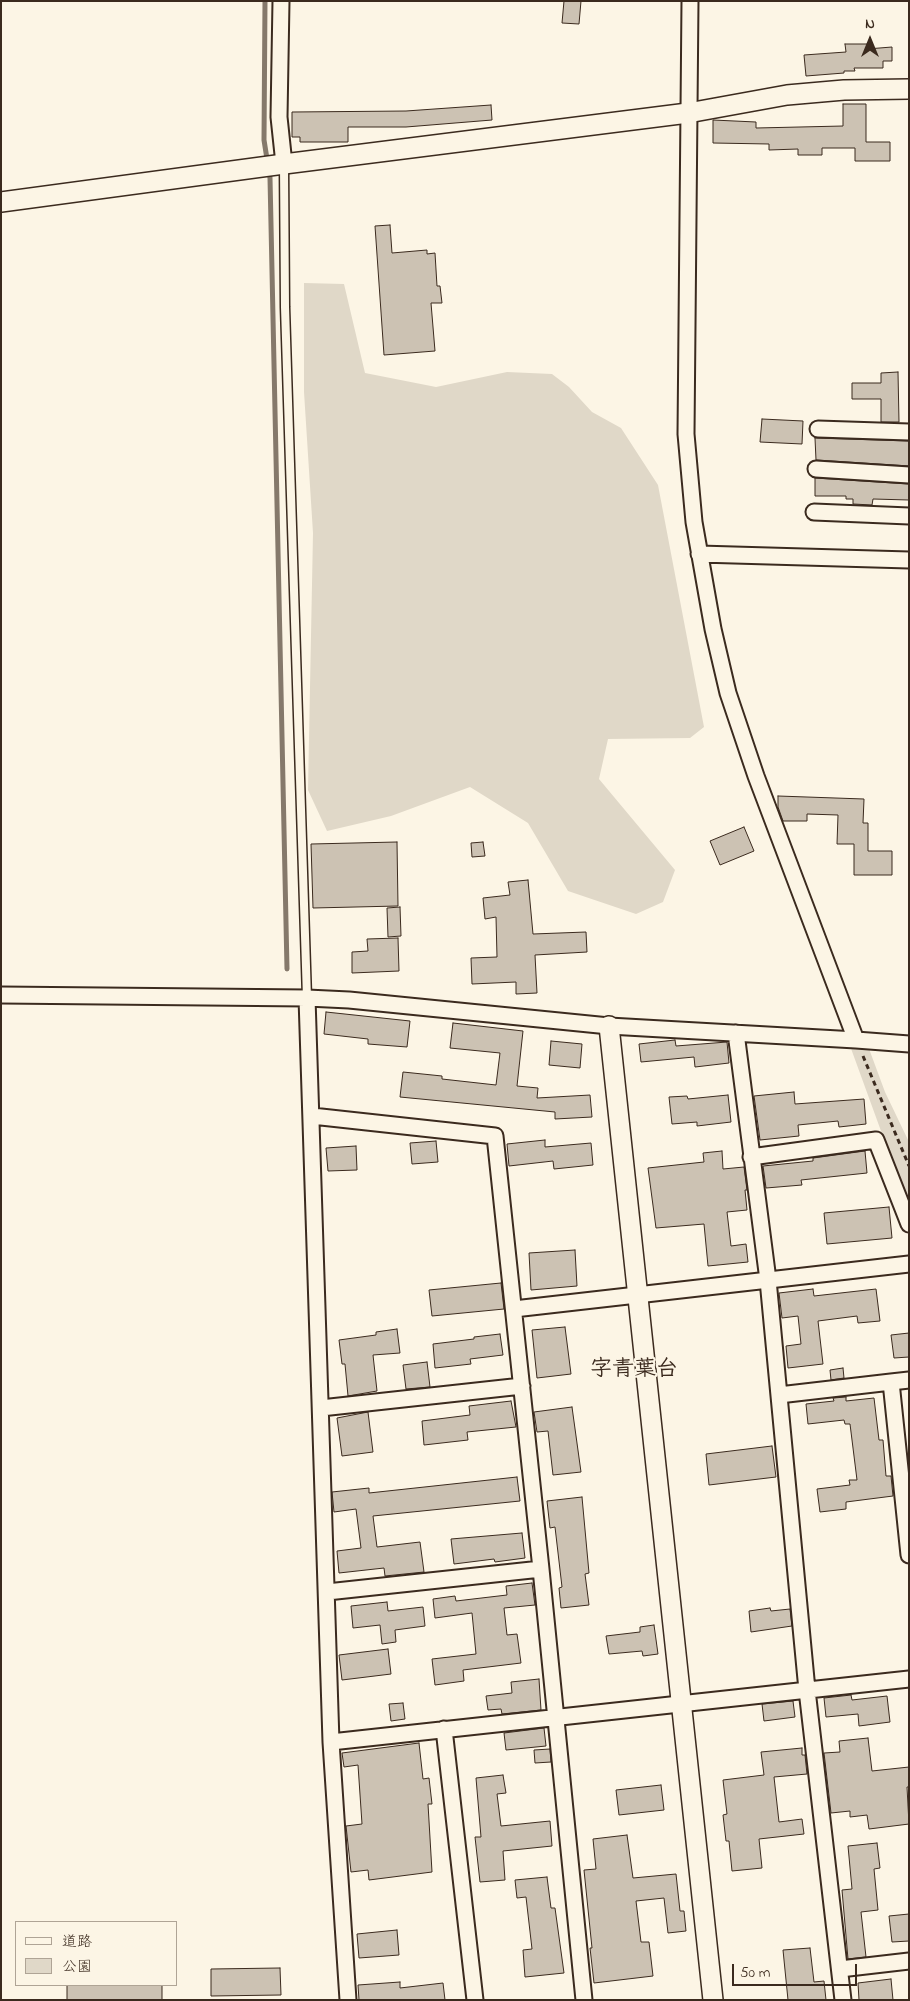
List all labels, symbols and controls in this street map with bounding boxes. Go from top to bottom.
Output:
text: N [865,14,875,35]
north arrow [845,15,895,65]
district label: 字青葉台 [590,1358,678,1384]
legend [15,1921,178,1986]
text: 道路 [62,1931,92,1953]
scale bar [735,1954,860,1986]
text: 公園 [62,1956,92,1978]
text: 50 m [740,1962,770,1984]

